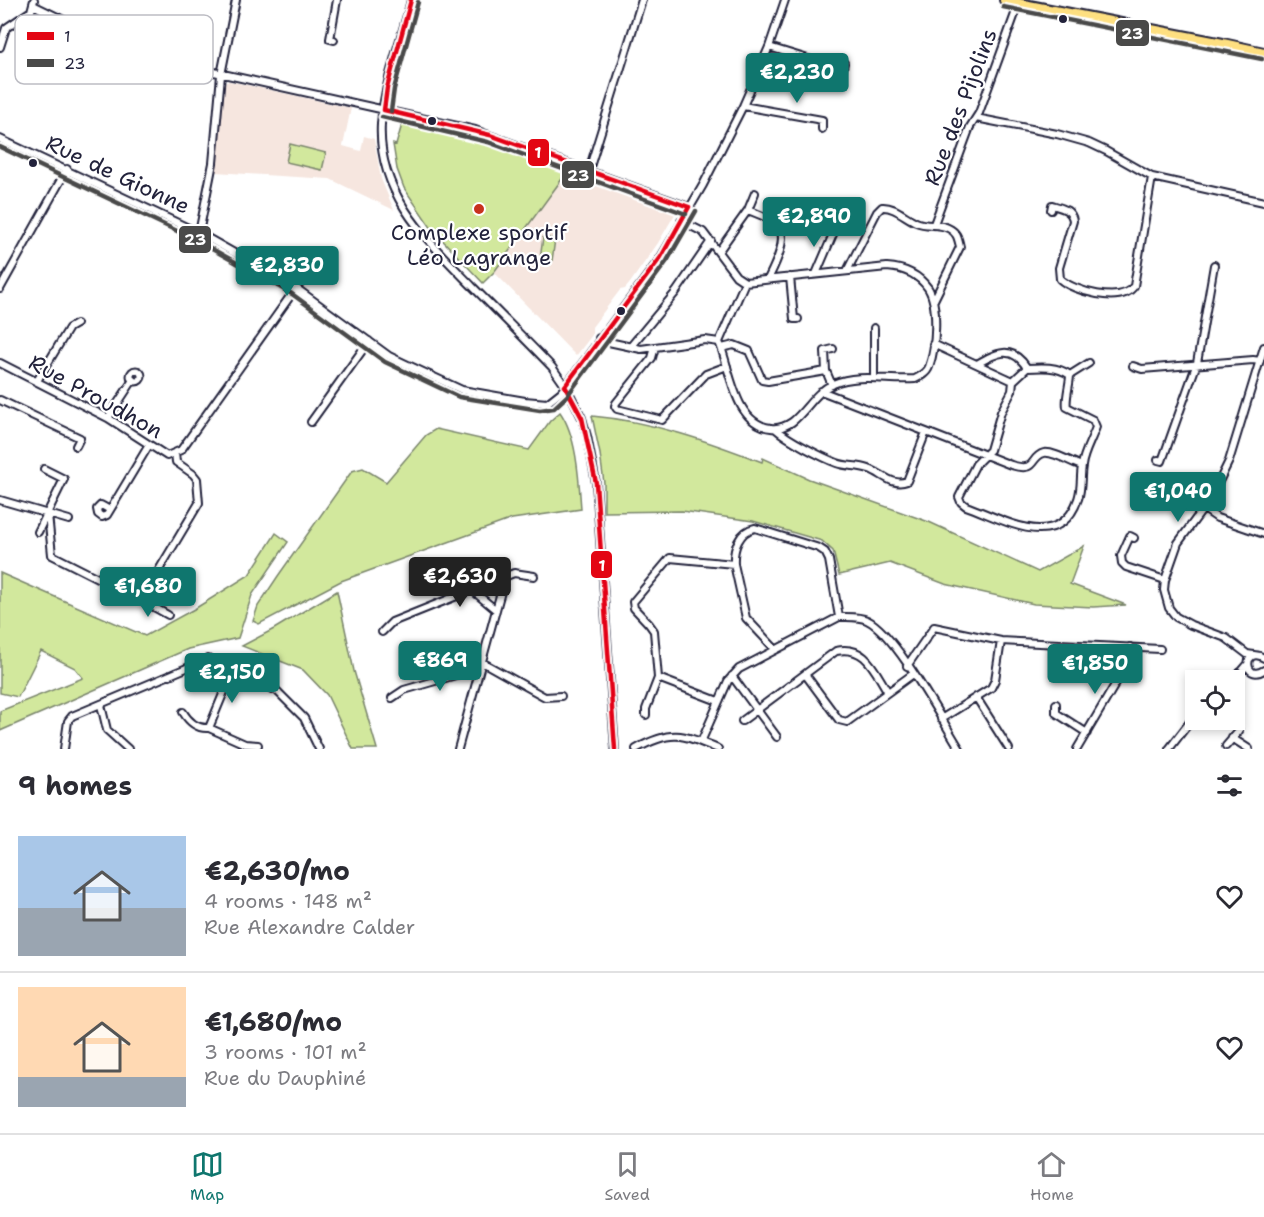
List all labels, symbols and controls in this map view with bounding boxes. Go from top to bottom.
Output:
unlabelled marker [1057,13,1069,25]
legend [15,15,213,84]
line badge: 23 [1115,19,1150,47]
text: 23 [1121,23,1143,44]
street label: Rue des Pijolins [917,25,1004,190]
text: 1 [64,26,71,47]
text: 23 [64,53,86,74]
pin: €2,230 [748,53,846,104]
text: €2,230 [760,59,834,85]
unlabelled marker [426,115,438,127]
street label: Rue de Gionne [41,128,195,221]
line badge: 1 [527,138,550,167]
text: 1 [534,142,542,163]
unlabelled marker [27,157,39,169]
line badge: 23 [561,160,595,189]
text: 23 [567,165,589,186]
pin: €2,890 [765,197,863,248]
marker: Complexe sportif Léo Lagrange [472,202,486,216]
text: €2,890 [777,203,851,229]
place label: Complexe sportif Léo Lagrange [391,218,568,272]
line badge: 23 [178,225,212,254]
text: 23 [184,229,206,250]
pin: €2,830 [238,246,336,297]
text: €2,830 [250,252,324,278]
unlabelled marker [615,305,627,317]
street label: Rue Proudhon [24,348,168,445]
pin: €1,040 [1129,472,1227,523]
text: €1,040 [1144,478,1212,504]
line badge: 1 [590,550,613,579]
text: 1 [598,555,606,576]
pin: €2,630 [411,557,509,608]
text: €2,630 [423,563,497,589]
pin: €1,680 [99,567,197,618]
text: €1,680 [114,573,182,599]
pin: €869 [404,641,476,692]
pin: €1,850 [1046,644,1144,695]
text: €869 [412,647,468,673]
text: €1,850 [1062,650,1129,676]
pin: €2,150 [183,653,281,704]
text: €2,150 [199,659,265,685]
map controls [1185,670,1245,730]
button: locate [1185,670,1245,730]
text: 9 homes [18,768,132,803]
icon: filters [1213,769,1246,802]
text: €2,630/mo [204,853,350,888]
icon: home [66,860,138,932]
icon: heart [1213,880,1246,913]
text: 4 rooms · 148 m² [204,888,372,914]
text: Rue Alexandre Calder [204,914,415,940]
text: €1,680/mo [204,1004,342,1039]
icon: home [66,1011,138,1083]
icon: heart [1213,1031,1246,1064]
text: 3 rooms · 101 m² [204,1039,367,1065]
text: Rue du Dauphiné [204,1065,366,1091]
tab: Map [190,1148,224,1205]
tab: Saved [604,1148,650,1205]
tab: Home [1030,1148,1074,1205]

